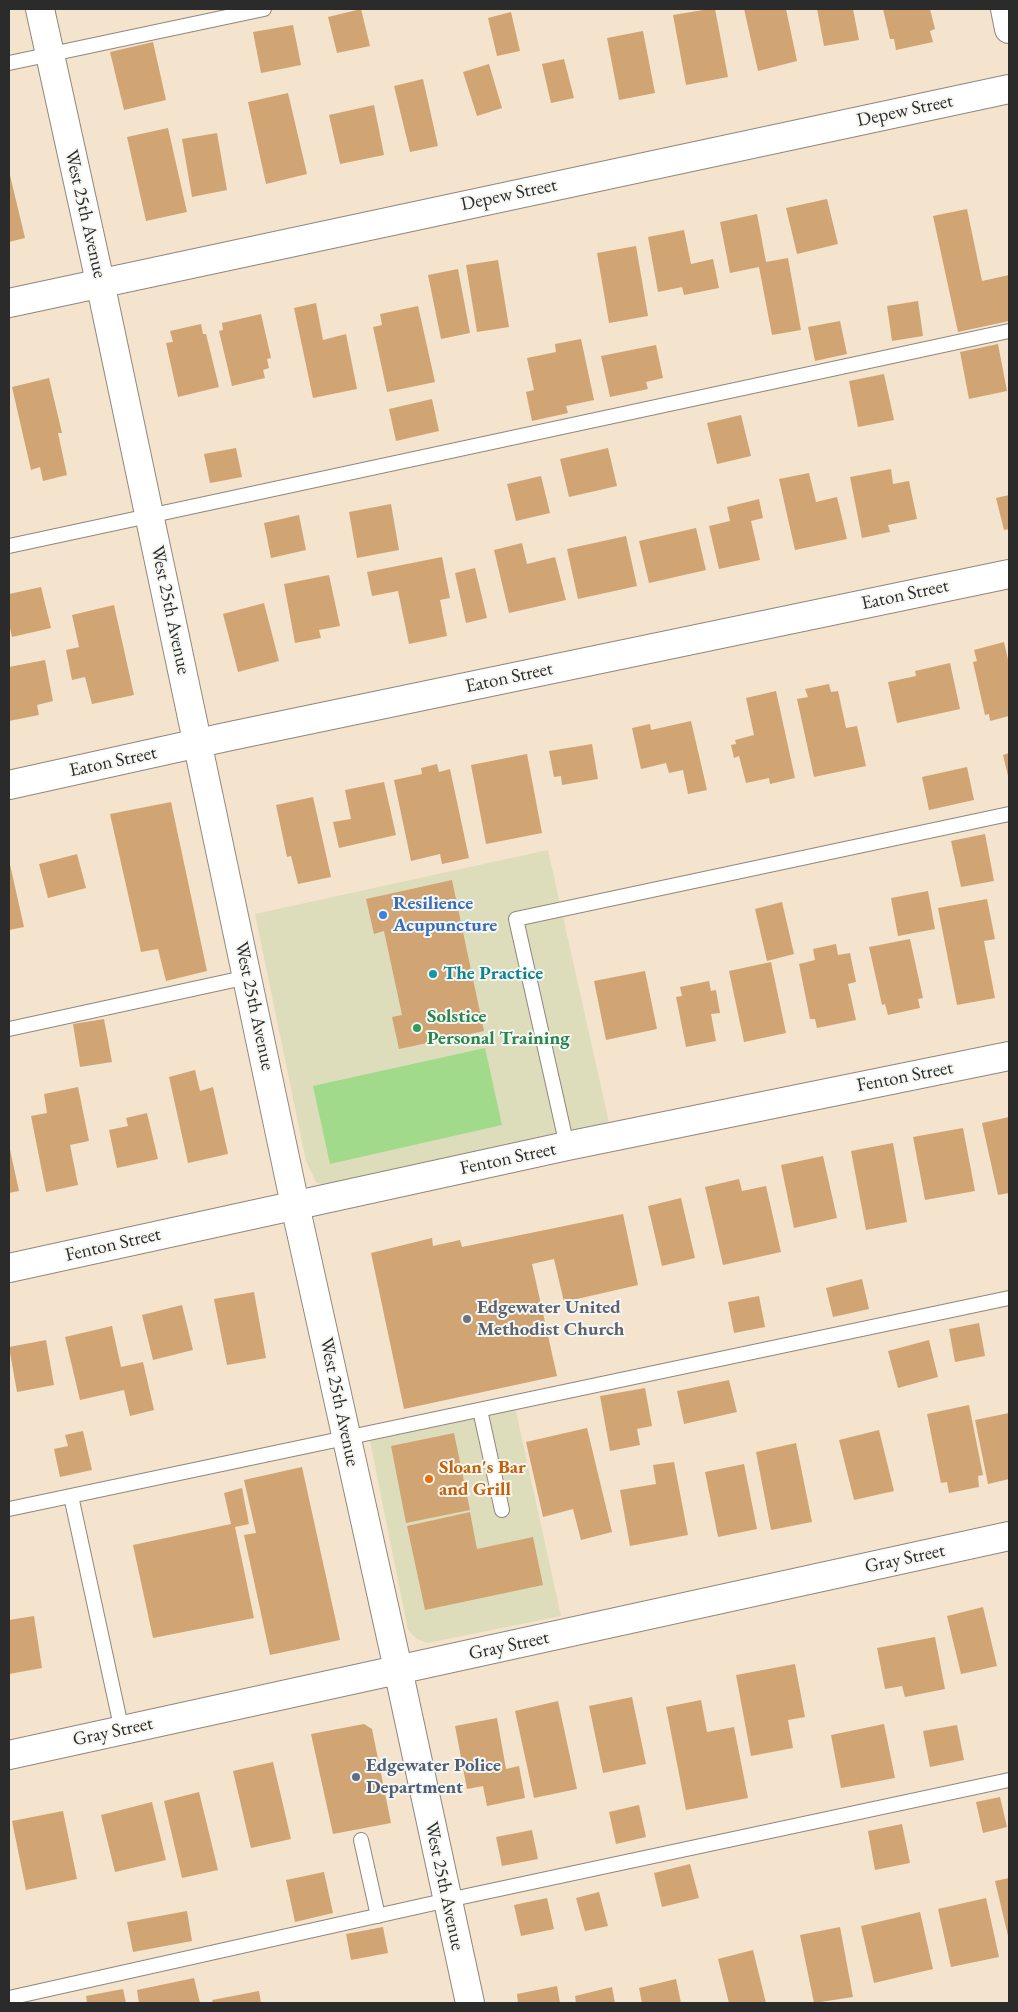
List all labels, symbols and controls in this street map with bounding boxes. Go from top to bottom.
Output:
street label: Depew Street [855,90,955,132]
street label: West 25th Avenue [59,148,111,280]
street label: Depew Street [459,174,559,216]
street label: West 25th Avenue [145,543,195,677]
street label: Eaton Street [859,575,951,615]
street label: Eaton Street [463,658,555,698]
street label: Eaton Street [67,742,159,782]
place label: Resilience Acupuncture [393,893,497,937]
marker: Resilience Acupuncture [377,909,389,921]
street label: West 25th Avenue [229,939,279,1073]
place label: The Practice [443,963,543,985]
marker: The Practice [427,968,439,980]
place label: Solstice Personal Training [427,1006,570,1050]
marker: Solstice Personal Training [411,1022,423,1034]
street label: Fenton Street [855,1057,955,1097]
street label: Fenton Street [458,1138,558,1180]
street label: Fenton Street [63,1223,163,1267]
place label: Edgewater United Methodist Church [477,1297,624,1341]
marker: Edgewater United Methodist Church [461,1313,473,1325]
street label: West 25th Avenue [314,1335,364,1469]
place label: Sloan's Bar and Grill [439,1457,526,1501]
marker: Sloan's Bar and Grill [423,1473,435,1485]
street label: Gray Street [863,1539,947,1579]
street label: Gray Street [467,1626,551,1666]
street label: Gray Street [71,1712,155,1752]
place label: Edgewater Police Department [366,1755,501,1799]
marker: Edgewater Police Department [350,1771,362,1783]
street label: West 25th Avenue [419,1819,469,1953]

